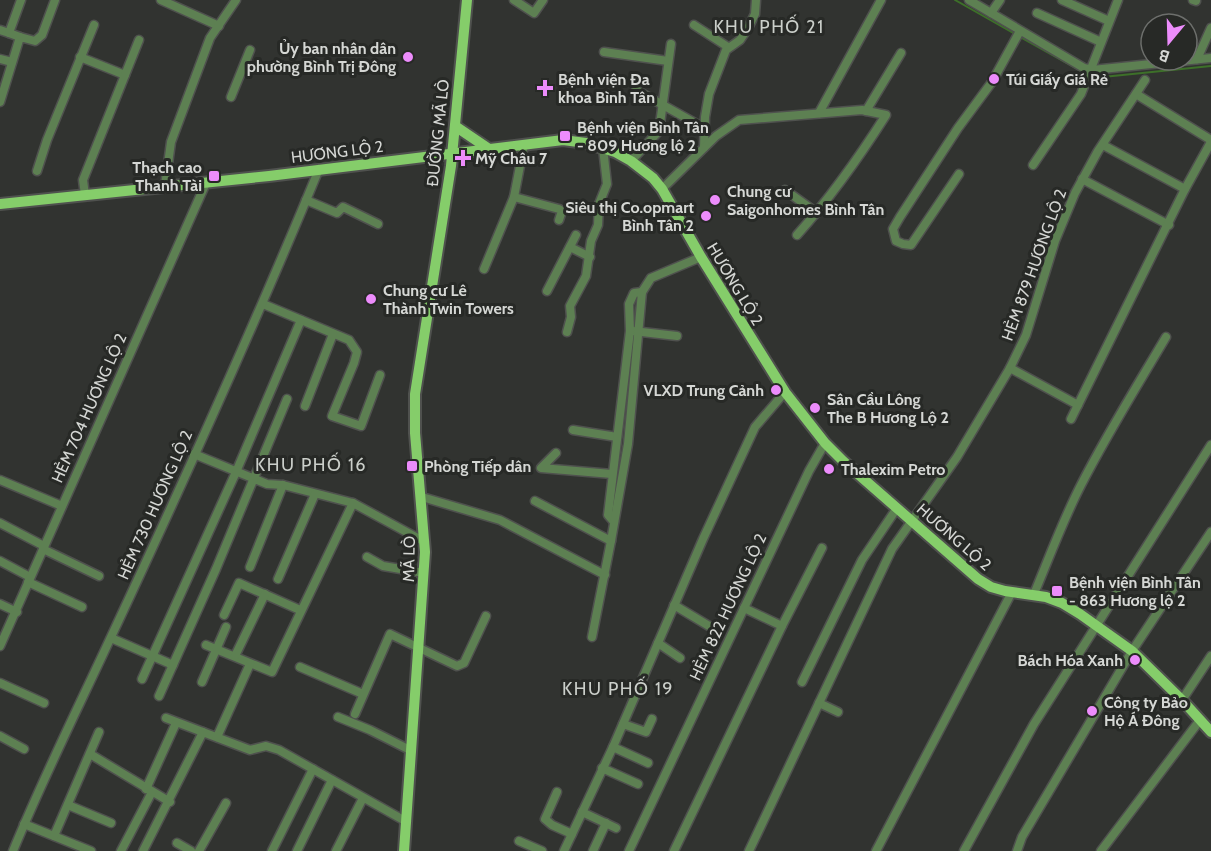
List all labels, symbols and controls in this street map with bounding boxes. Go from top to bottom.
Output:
north arrow [1139,12,1199,72]
district label: KHU PHỐ 21 [713,14,825,38]
place label: Ủy ban nhân dân phường Bình Trị Đông [247,39,396,76]
text: B [1156,45,1172,66]
marker: Ủy ban nhân dân phường Bình Trị Đông [401,50,415,64]
place label: Bệnh viện Đa khoa Bình Tân [558,70,655,107]
place label: Túi Giấy Giá Rẻ [1006,70,1108,89]
marker: Túi Giấy Giá Rẻ [987,72,1001,86]
street label: ĐƯỜNG MÃ LÒ [423,79,453,187]
marker: Bệnh viện Đa khoa Bình Tân [536,79,554,97]
place label: Bệnh viện Bình Tân - 809 Hương lộ 2 [577,118,709,155]
marker: Bệnh viện Bình Tân - 809 Hương lộ 2 [558,129,572,143]
street label: HƯƠNG LỘ 2 [290,137,384,167]
place label: Mỹ Châu 7 [475,149,548,168]
marker: Mỹ Châu 7 [456,151,470,165]
place label: Thạch cao Thanh Tài [132,158,202,195]
marker: Thạch cao Thanh Tài [207,169,221,183]
place label: Chung cư Saigonhomes Bình Tân [727,182,884,219]
street label: HẺM 879 HƯƠNG LỘ 2 [998,187,1070,343]
marker: Chung cư Saigonhomes Bình Tân [708,193,722,207]
place label: Siêu thị Co.opmart Bình Tân 2 [565,198,694,235]
marker: Siêu thị Co.opmart Bình Tân 2 [699,209,713,223]
street label: HƯƠNG LỘ 2 [703,239,767,329]
place label: Chung cư Lê Thành Twin Towers [383,281,514,318]
marker: Chung cư Lê Thành Twin Towers [364,292,378,306]
street label: HẺM 704 HƯƠNG LỘ 2 [47,330,131,486]
place label: VLXD Trung Cảnh [644,381,764,400]
marker: VLXD Trung Cảnh [769,383,783,397]
place label: Sân Cầu Lông The B Hương Lộ 2 [827,390,949,427]
marker: Sân Cầu Lông The B Hương Lộ 2 [808,401,822,415]
street label: HẺM 730 HƯƠNG LỘ 2 [114,428,196,582]
district label: KHU PHỐ 16 [255,452,367,476]
place label: Phòng Tiếp dân [424,457,531,476]
marker: Phòng Tiếp dân [405,459,419,473]
place label: Thalexim Petro [841,460,945,479]
marker: Thalexim Petro [822,462,836,476]
street label: HƯƠNG LỘ 2 [913,499,995,575]
street label: HẺM 822 HƯƠNG LỘ 2 [686,531,770,683]
street label: MÃ LÒ [399,536,419,582]
place label: Bệnh viện Bình Tân - 863 Hương lộ 2 [1069,573,1201,610]
marker: Bệnh viện Bình Tân - 863 Hương lộ 2 [1050,584,1064,598]
place label: Bách Hóa Xanh [1018,651,1123,670]
marker: Bách Hóa Xanh [1128,653,1142,667]
district label: KHU PHỐ 19 [562,676,674,700]
place label: Công ty Bảo Hộ Á Đông [1104,693,1188,730]
marker: Công ty Bảo Hộ Á Đông [1085,704,1099,718]

